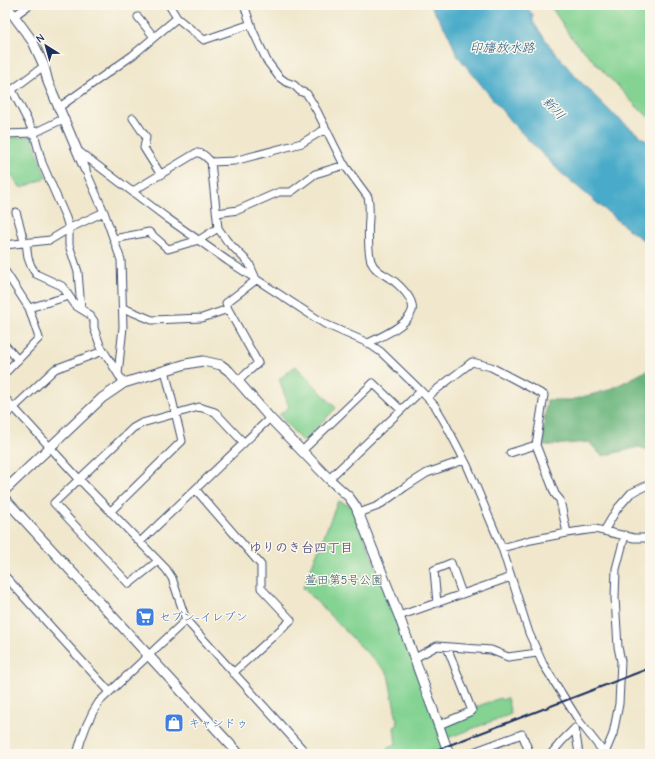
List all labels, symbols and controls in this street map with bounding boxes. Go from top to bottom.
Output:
north arrow [26,26,66,66]
text: N [34,31,47,46]
water label: 印旛放水路 [469,40,535,55]
water label: 新川 [540,93,568,123]
district label: ゆりのき台四丁目 [249,540,353,555]
park label: 萱田第5号公園 [305,573,383,587]
supermarket icon: セブン-イレブン [134,606,156,628]
place label: セブン-イレブン [159,610,248,624]
shop icon: キャンドゥ [163,712,185,734]
place label: キャンドゥ [188,716,248,730]

